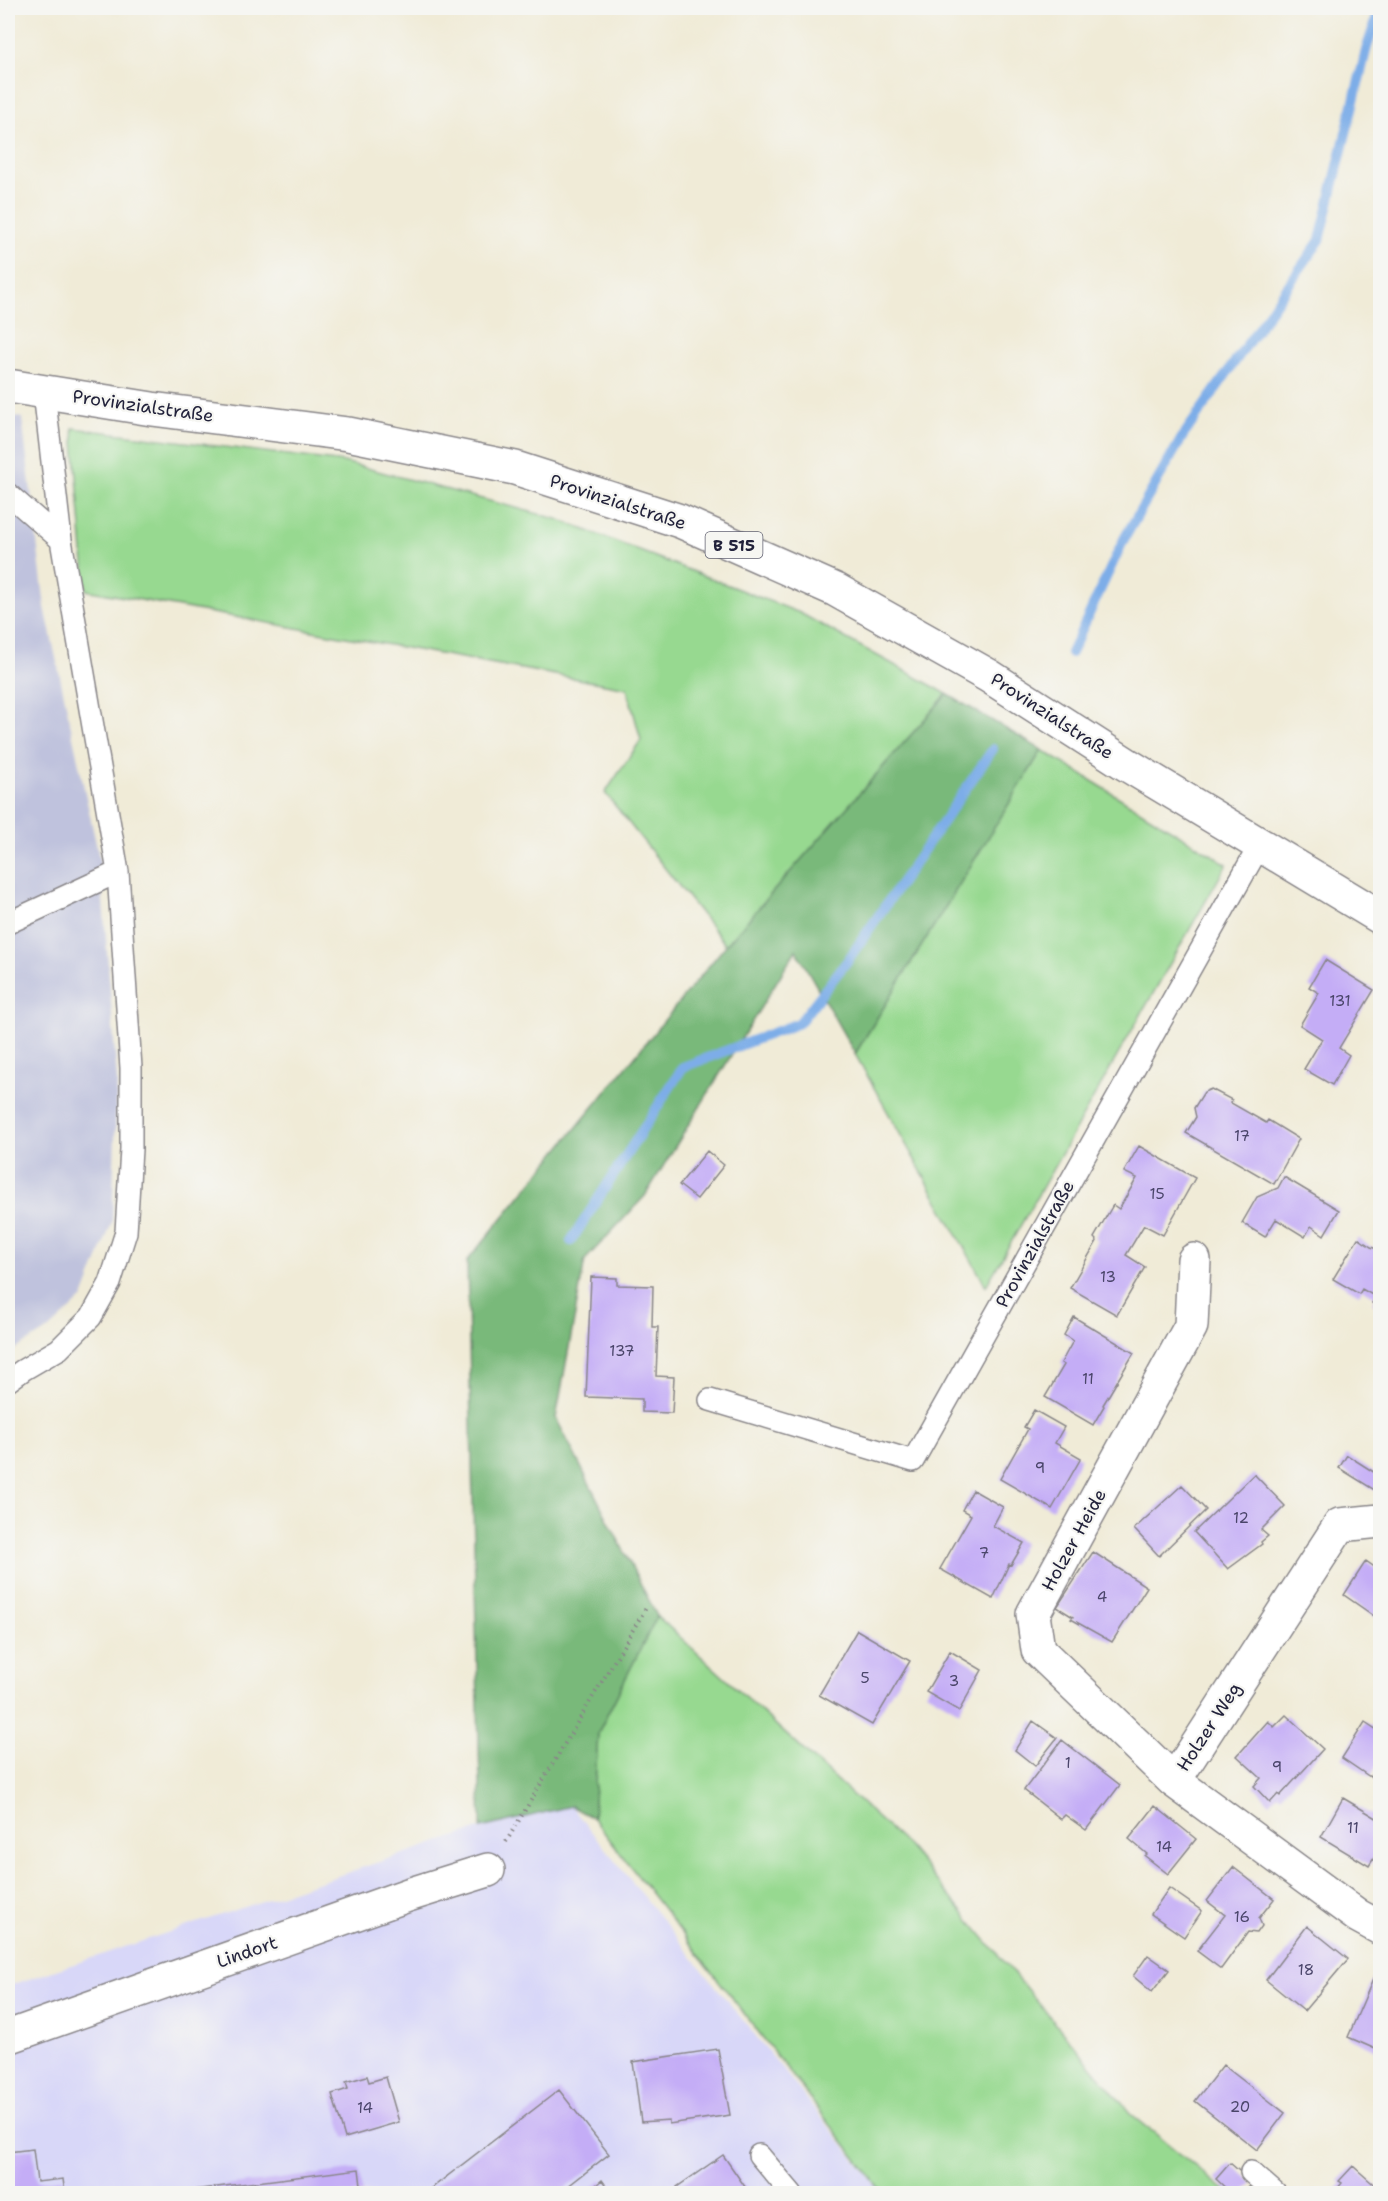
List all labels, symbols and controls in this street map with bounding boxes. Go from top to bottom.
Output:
street label: Provinzialstraße [71,384,215,428]
street label: Provinzialstraße [547,469,689,535]
road number: B 515 [706,532,762,558]
street label: Provinzialstraße [986,667,1118,765]
house number: 131 [1329,991,1351,1011]
house number: 17 [1234,1126,1250,1146]
street label: Provinzialstraße [990,1176,1080,1312]
house number: 15 [1149,1184,1165,1204]
house number: 13 [1100,1267,1116,1287]
house number: 137 [609,1341,635,1361]
house number: 11 [1082,1369,1094,1389]
house number: 9 [1035,1458,1045,1478]
street label: Holzer Heide [1036,1485,1112,1595]
house number: 12 [1233,1508,1249,1528]
house number: 7 [979,1543,989,1563]
house number: 4 [1097,1587,1107,1607]
house number: 5 [860,1668,870,1688]
house number: 3 [949,1671,959,1691]
street label: Holzer Weg [1171,1678,1247,1776]
house number: 1 [1065,1753,1071,1773]
house number: 9 [1272,1757,1282,1777]
house number: 11 [1347,1818,1359,1838]
house number: 14 [1156,1837,1172,1857]
house number: 16 [1234,1907,1250,1927]
street label: Lindort [213,1930,281,1974]
house number: 18 [1298,1960,1314,1980]
house number: 20 [1230,2097,1250,2117]
house number: 14 [357,2098,373,2118]

